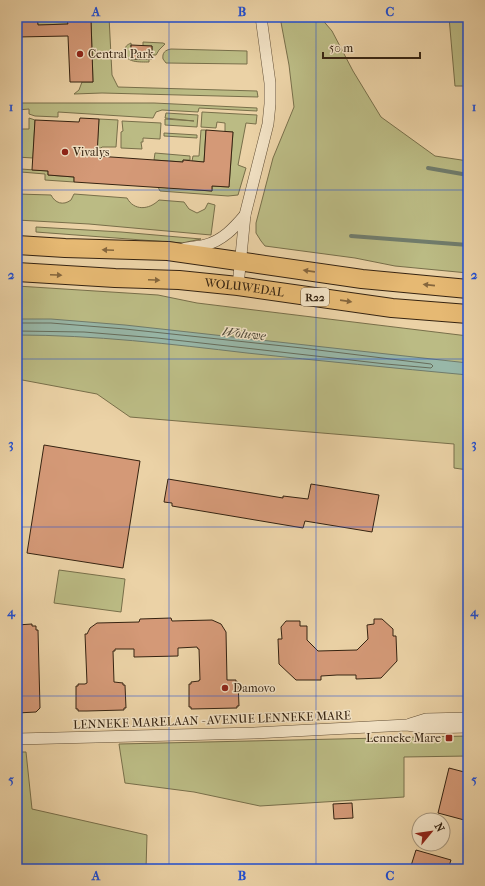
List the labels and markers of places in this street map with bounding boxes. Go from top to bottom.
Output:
place label: Central Park [88,47,154,61]
marker: Central Park [75,49,85,59]
place label: Vivalys [72,145,110,159]
marker: Vivalys [60,147,70,157]
place label: Damovo [233,681,275,695]
marker: Damovo [220,683,230,693]
place label: Lenneke Mare [366,731,441,745]
marker: Lenneke Mare [444,733,454,743]

